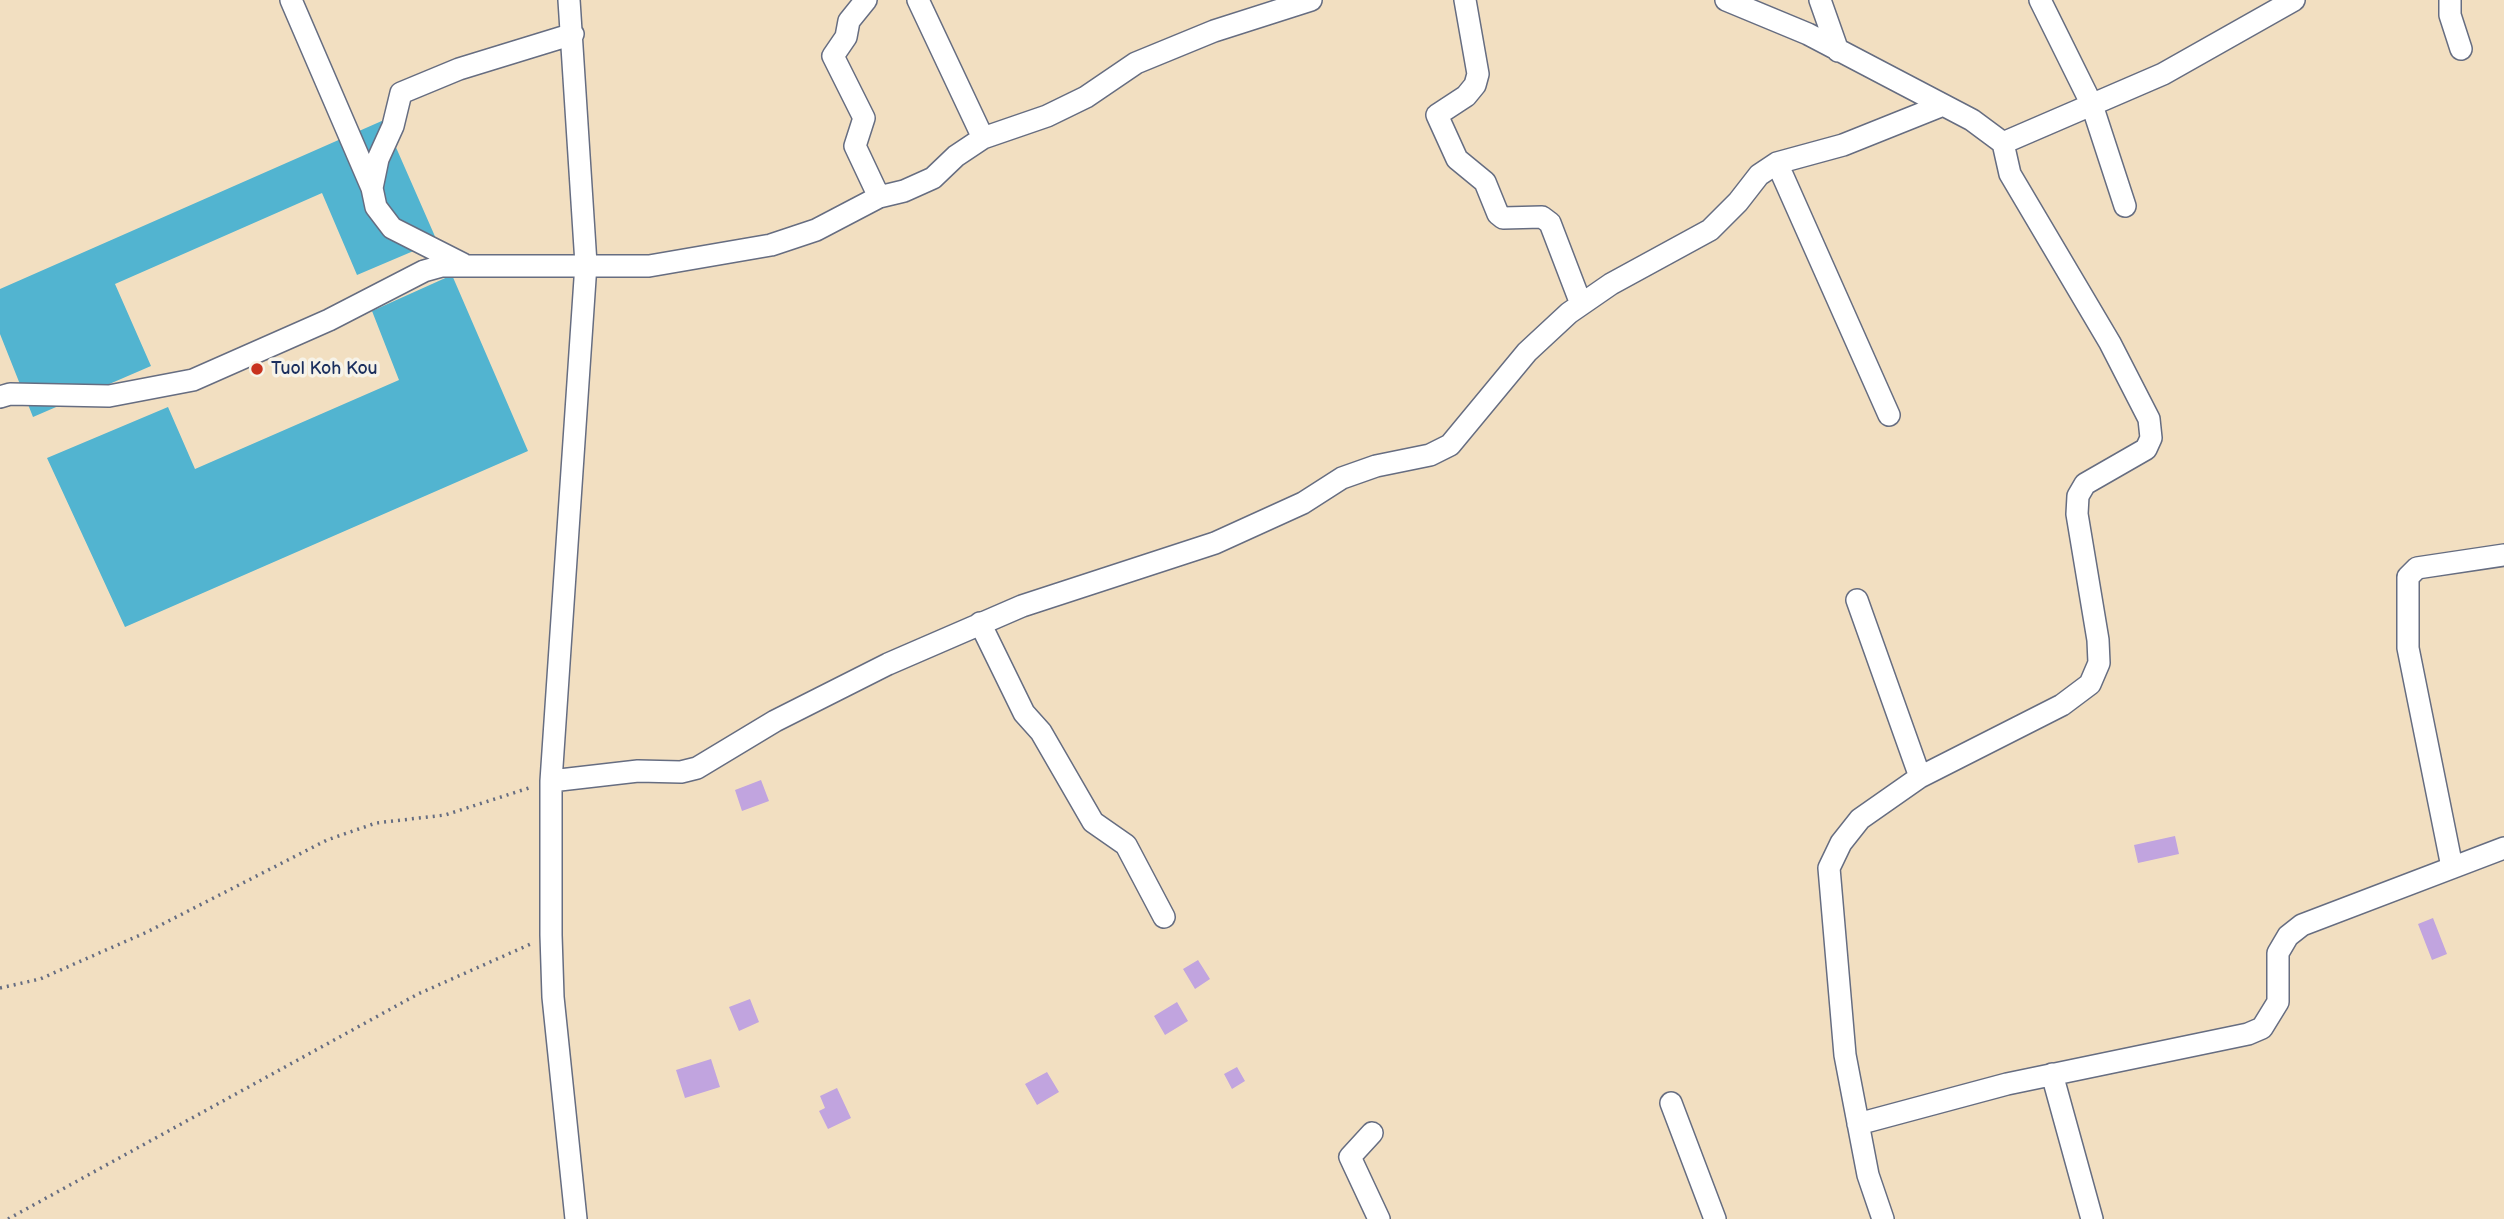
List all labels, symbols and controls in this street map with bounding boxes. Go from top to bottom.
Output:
place label: Tuol Koh Kou [271,358,378,380]
marker: Tuol Koh Kou [249,361,265,377]

